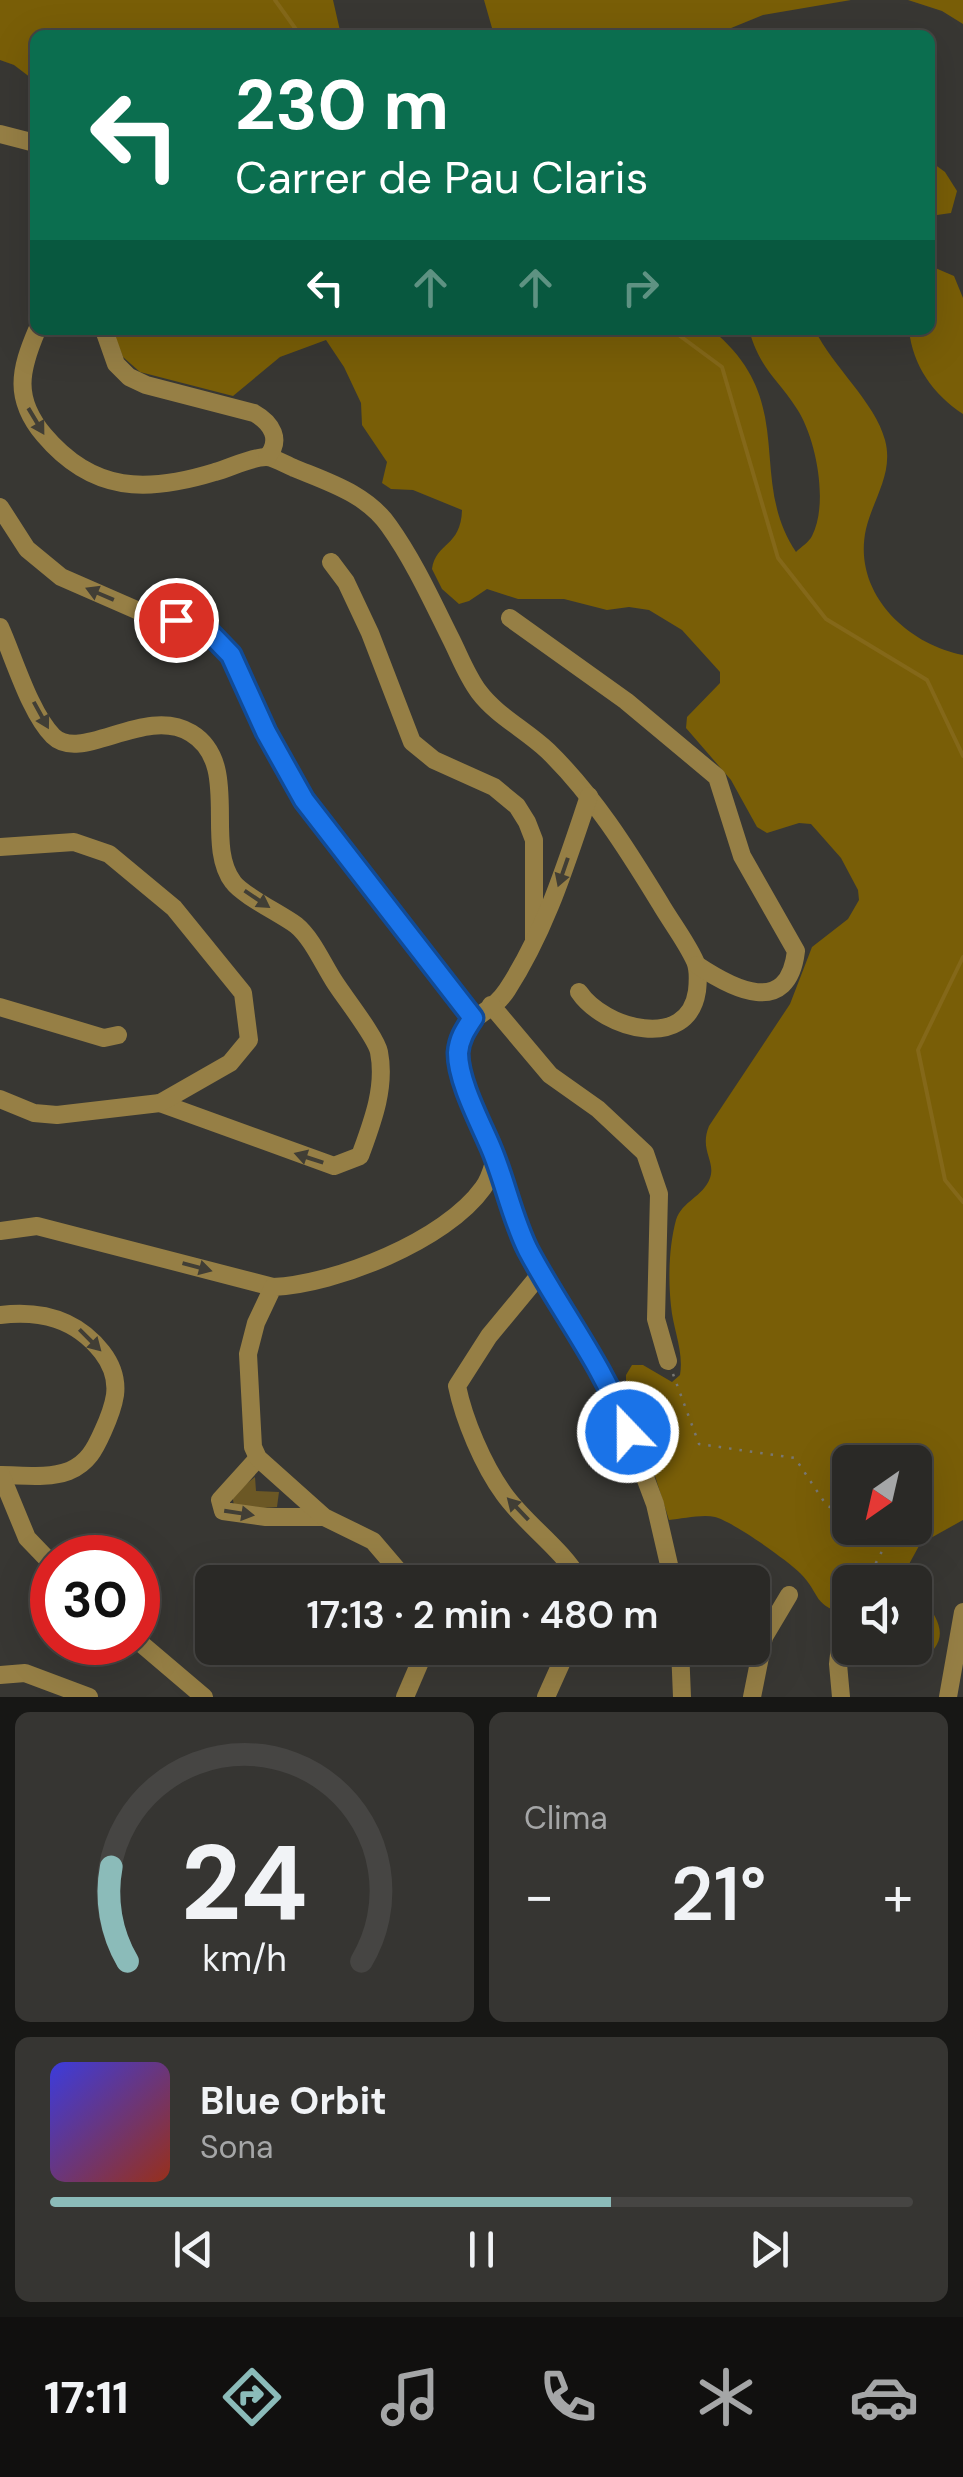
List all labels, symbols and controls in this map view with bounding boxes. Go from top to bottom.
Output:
text: 230 m [235,60,449,151]
icon: left [70,70,200,200]
text: Carrer de Pau Claris [235,148,648,207]
icon: left [298,260,353,315]
icon: ahead [403,260,458,315]
icon: ahead [508,260,563,315]
icon: right [613,260,668,315]
one-way arrow [27,407,44,435]
pin [134,578,219,663]
one-way arrow [85,586,115,602]
icon: arrive [149,593,204,648]
one-way arrow [32,701,49,730]
one-way arrow [555,857,570,887]
one-way arrow [244,890,271,908]
one-way arrow [294,1150,324,1165]
one-way arrow [182,1260,213,1275]
one-way arrow [77,1327,101,1351]
position arrow [576,1380,680,1484]
north arrow [832,1445,932,1545]
map controls [832,1445,932,1665]
one-way arrow [507,1497,530,1521]
one-way arrow [224,1506,255,1521]
speed limit sign: 30 [30,1535,160,1665]
button: sound [832,1565,932,1665]
text: 17:13 · 2 min · 480 m [306,1590,659,1640]
text: Clima [524,1797,608,1839]
text: 24 [181,1816,308,1951]
text: 21° [670,1846,767,1943]
text: − [524,1860,554,1932]
text: + [883,1860,913,1932]
text: km/h [202,1936,287,1982]
text: Blue Orbit [200,2076,387,2126]
text: Sona [200,2126,273,2168]
icon: previous [166,2222,221,2277]
icon: pause [454,2222,509,2277]
icon: next [742,2222,797,2277]
icon: directions [217,2362,287,2432]
icon: music [375,2362,445,2432]
icon: phone [533,2362,603,2432]
icon: climate [691,2362,761,2432]
icon: car [849,2362,919,2432]
text: 17:11 [44,2368,129,2427]

